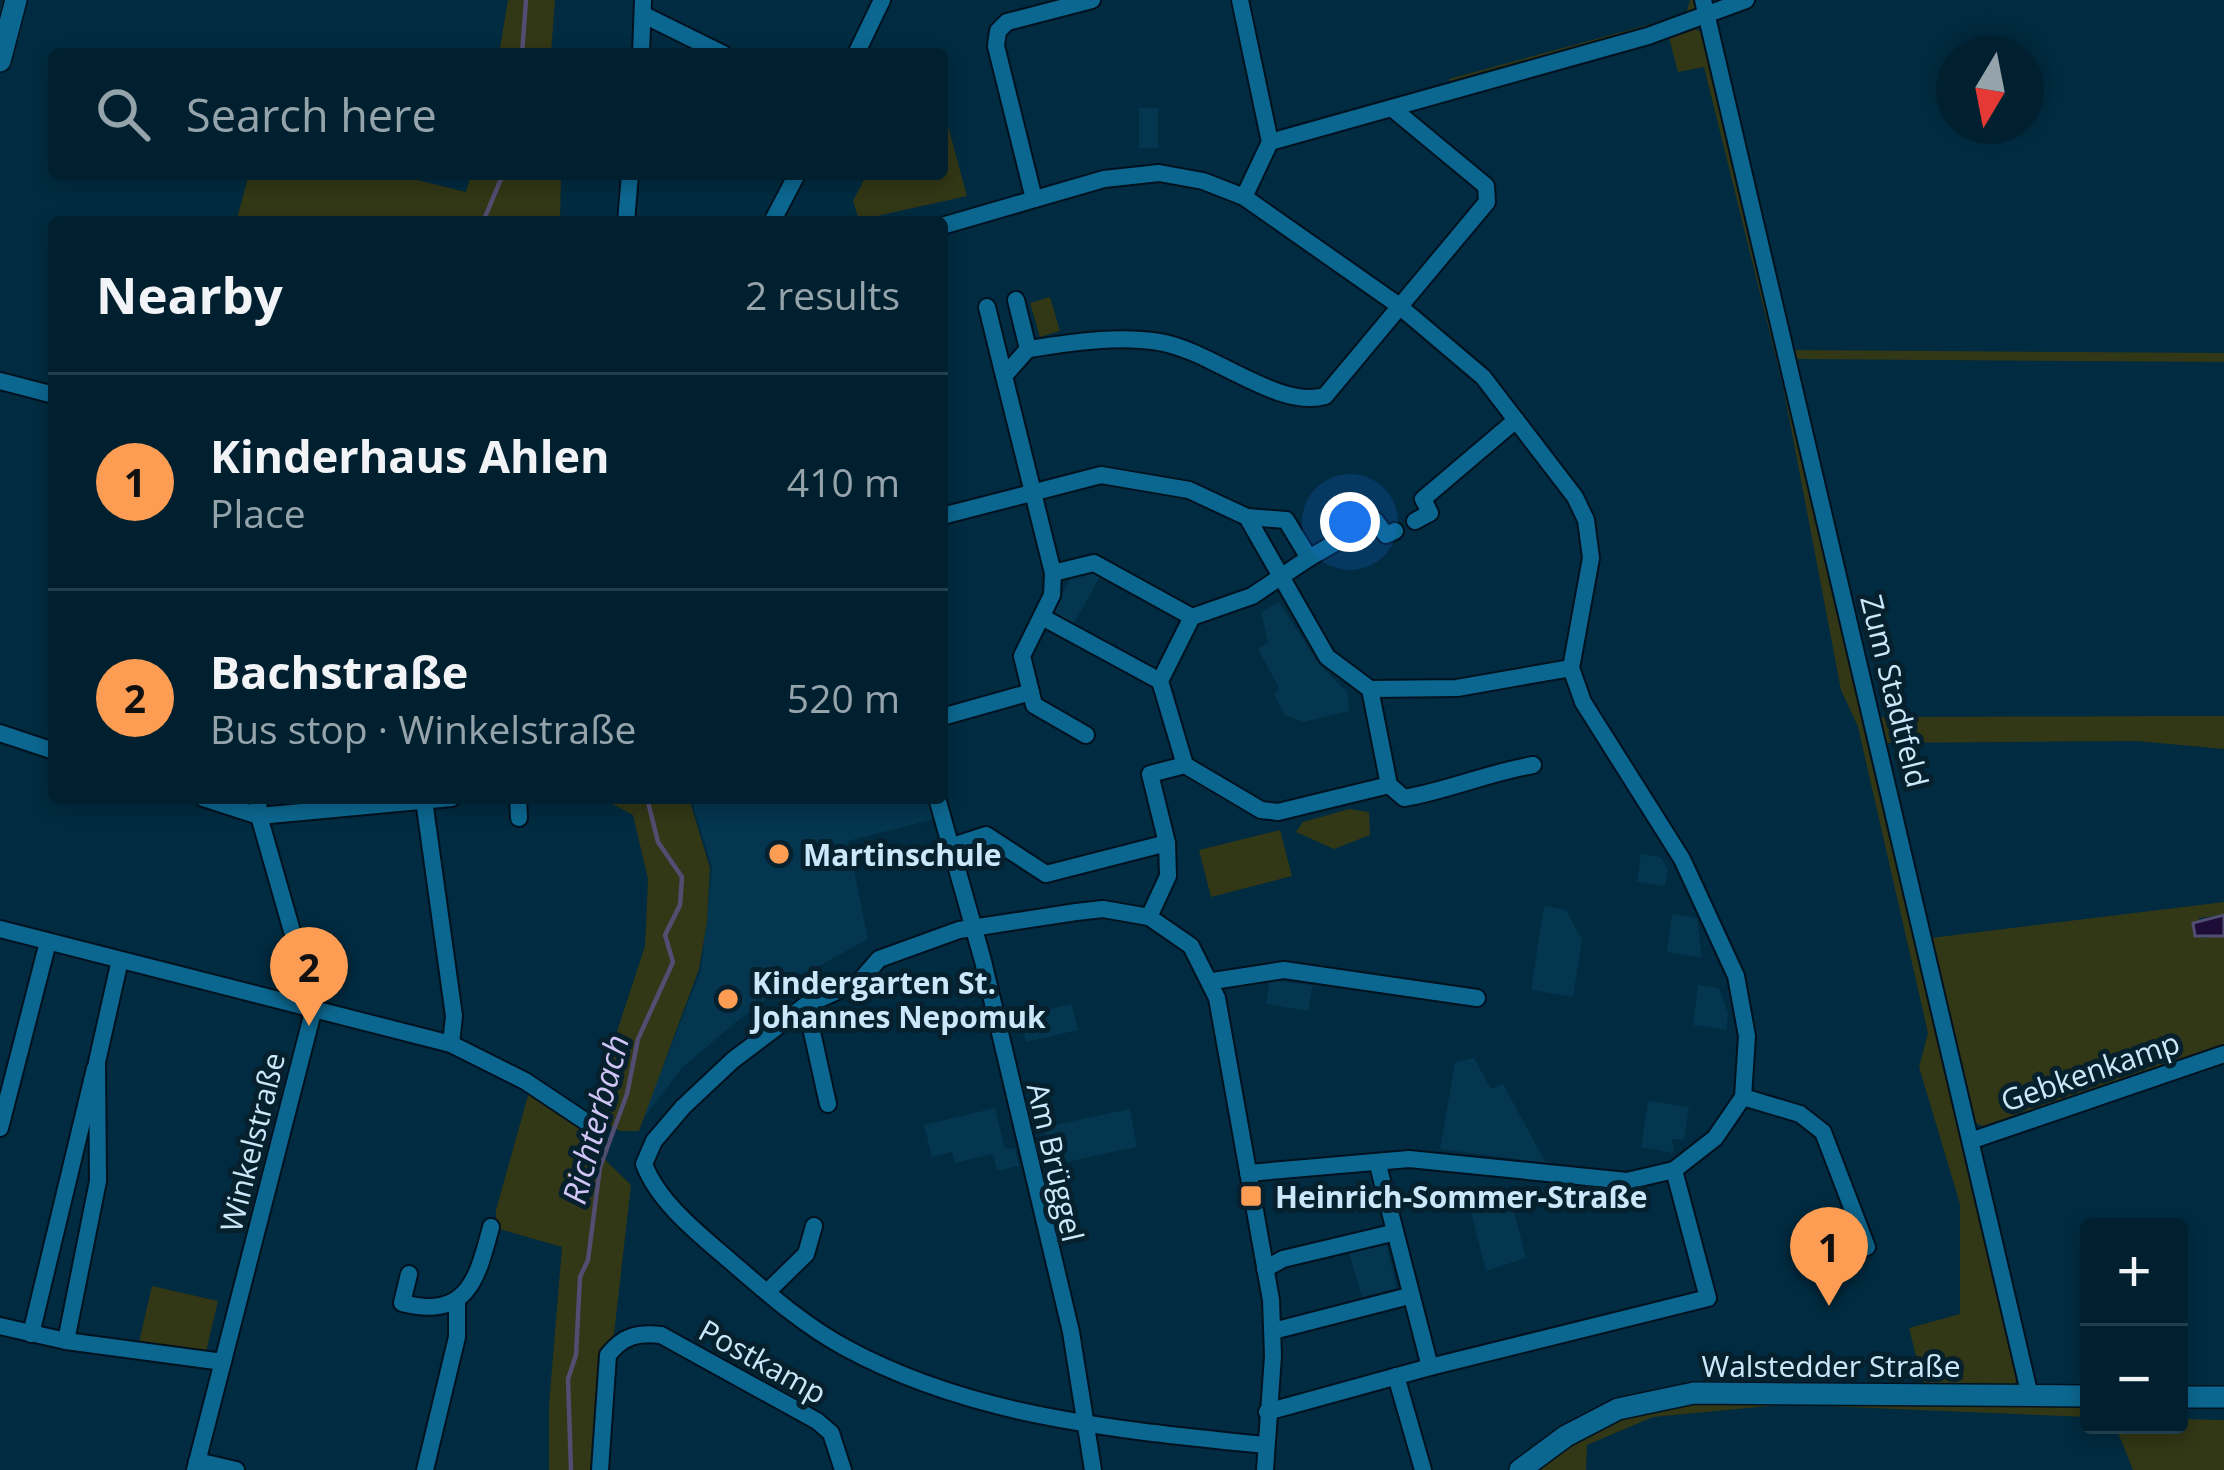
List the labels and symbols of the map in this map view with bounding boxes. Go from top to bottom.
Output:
north arrow [1936,36,2044,144]
your location [1320,492,1380,552]
street label: Zum Stadtfeld [1851,591,1939,791]
place label: Martinschule [803,834,1002,875]
marker: Martinschule [766,841,792,867]
pin: 2 [270,927,348,1026]
place label: Kindergarten St. Johannes Nepomuk [749,962,1046,1037]
marker: Kindergarten St. Johannes Nepomuk [715,986,741,1012]
street label: Gebkenkamp [1995,1021,2185,1121]
water label: Richterbach [551,1030,639,1208]
street label: Winkelstraße [210,1048,294,1236]
street label: Am Brüggel [1018,1079,1094,1245]
place label: Heinrich-Sommer-Straße [1275,1176,1647,1217]
marker: Heinrich-Sommer-Straße [1238,1183,1264,1209]
pin: 1 [1790,1207,1868,1306]
street label: Postkamp [692,1309,834,1413]
street label: Walstedder Straße [1702,1345,1960,1386]

